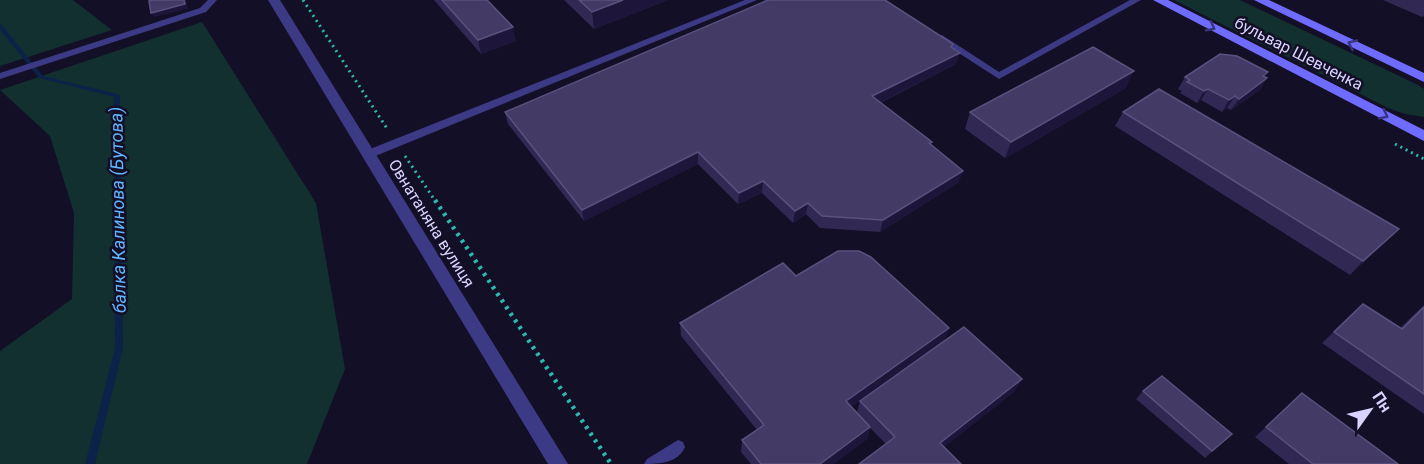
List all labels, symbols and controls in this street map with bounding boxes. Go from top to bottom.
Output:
street label: бульвар Шевченка [1232,13,1366,94]
one-way arrow [1204,19,1215,31]
one-way arrow [1348,39,1359,51]
water label: балка Калинова (Бутова) [105,107,131,313]
one-way arrow [1378,108,1389,120]
street label: Овнатаняна вулиця [384,156,479,291]
north arrow [1340,380,1400,440]
text: Пн [1368,388,1396,416]

